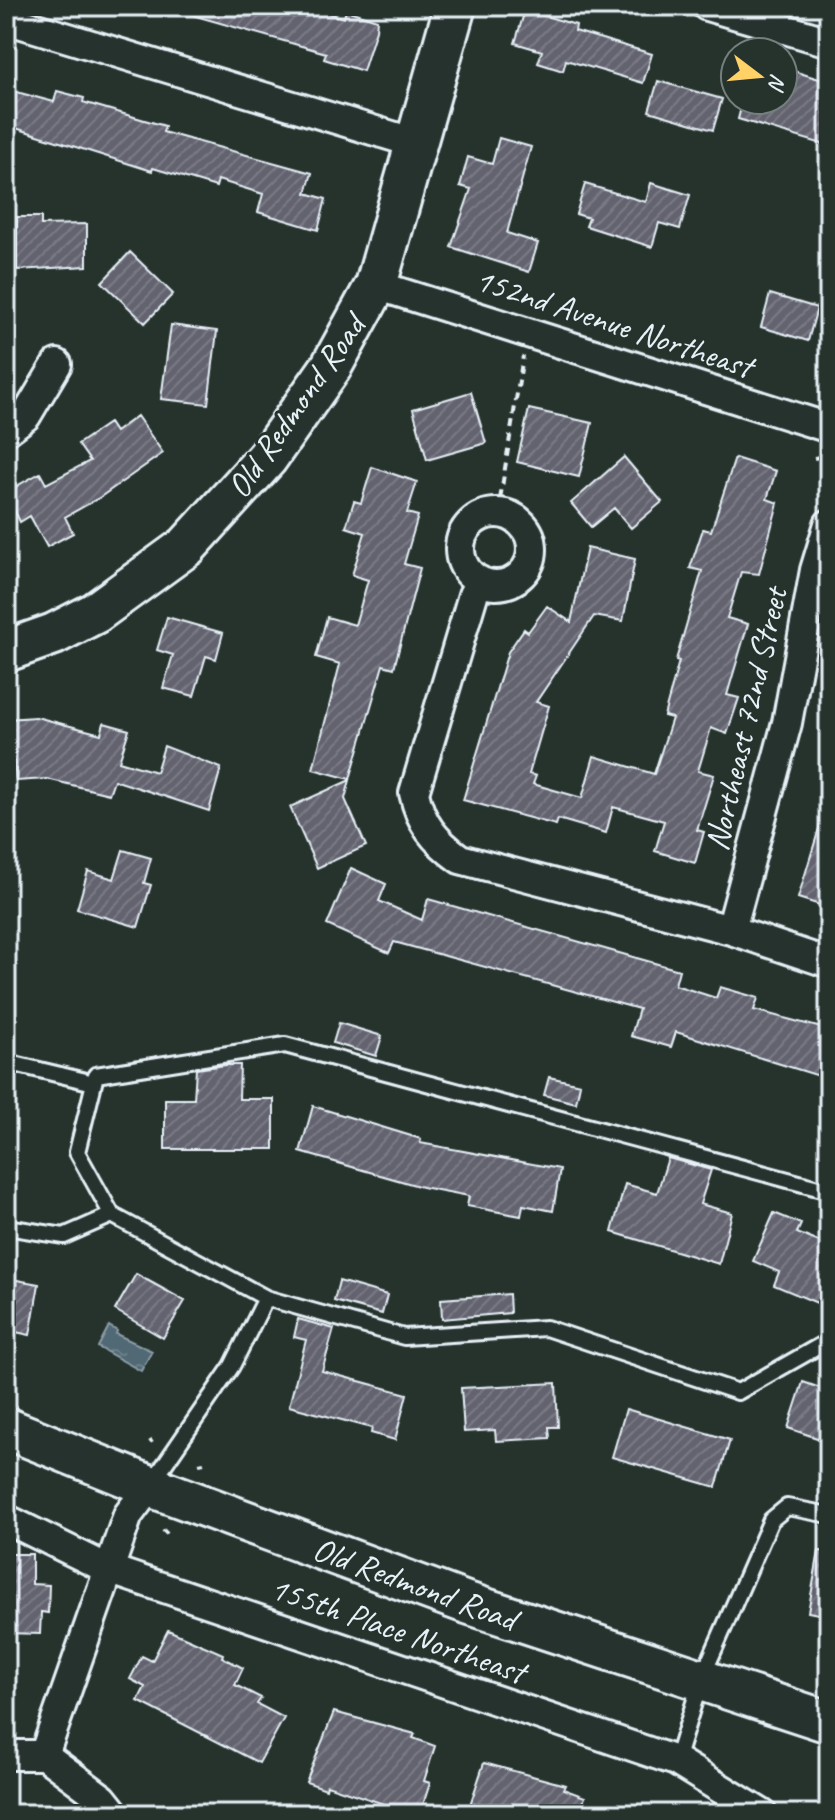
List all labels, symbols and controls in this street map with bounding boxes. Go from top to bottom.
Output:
north arrow [719,36,799,116]
text: N [761,71,793,95]
street label: 152nd Avenue Northeast [470,257,762,389]
street label: Old Redmond Road [217,303,377,506]
street label: Northeast 72nd Street [694,580,797,855]
street label: Old Redmond Road [307,1527,527,1642]
street label: 155th Place Northeast [265,1566,535,1695]

